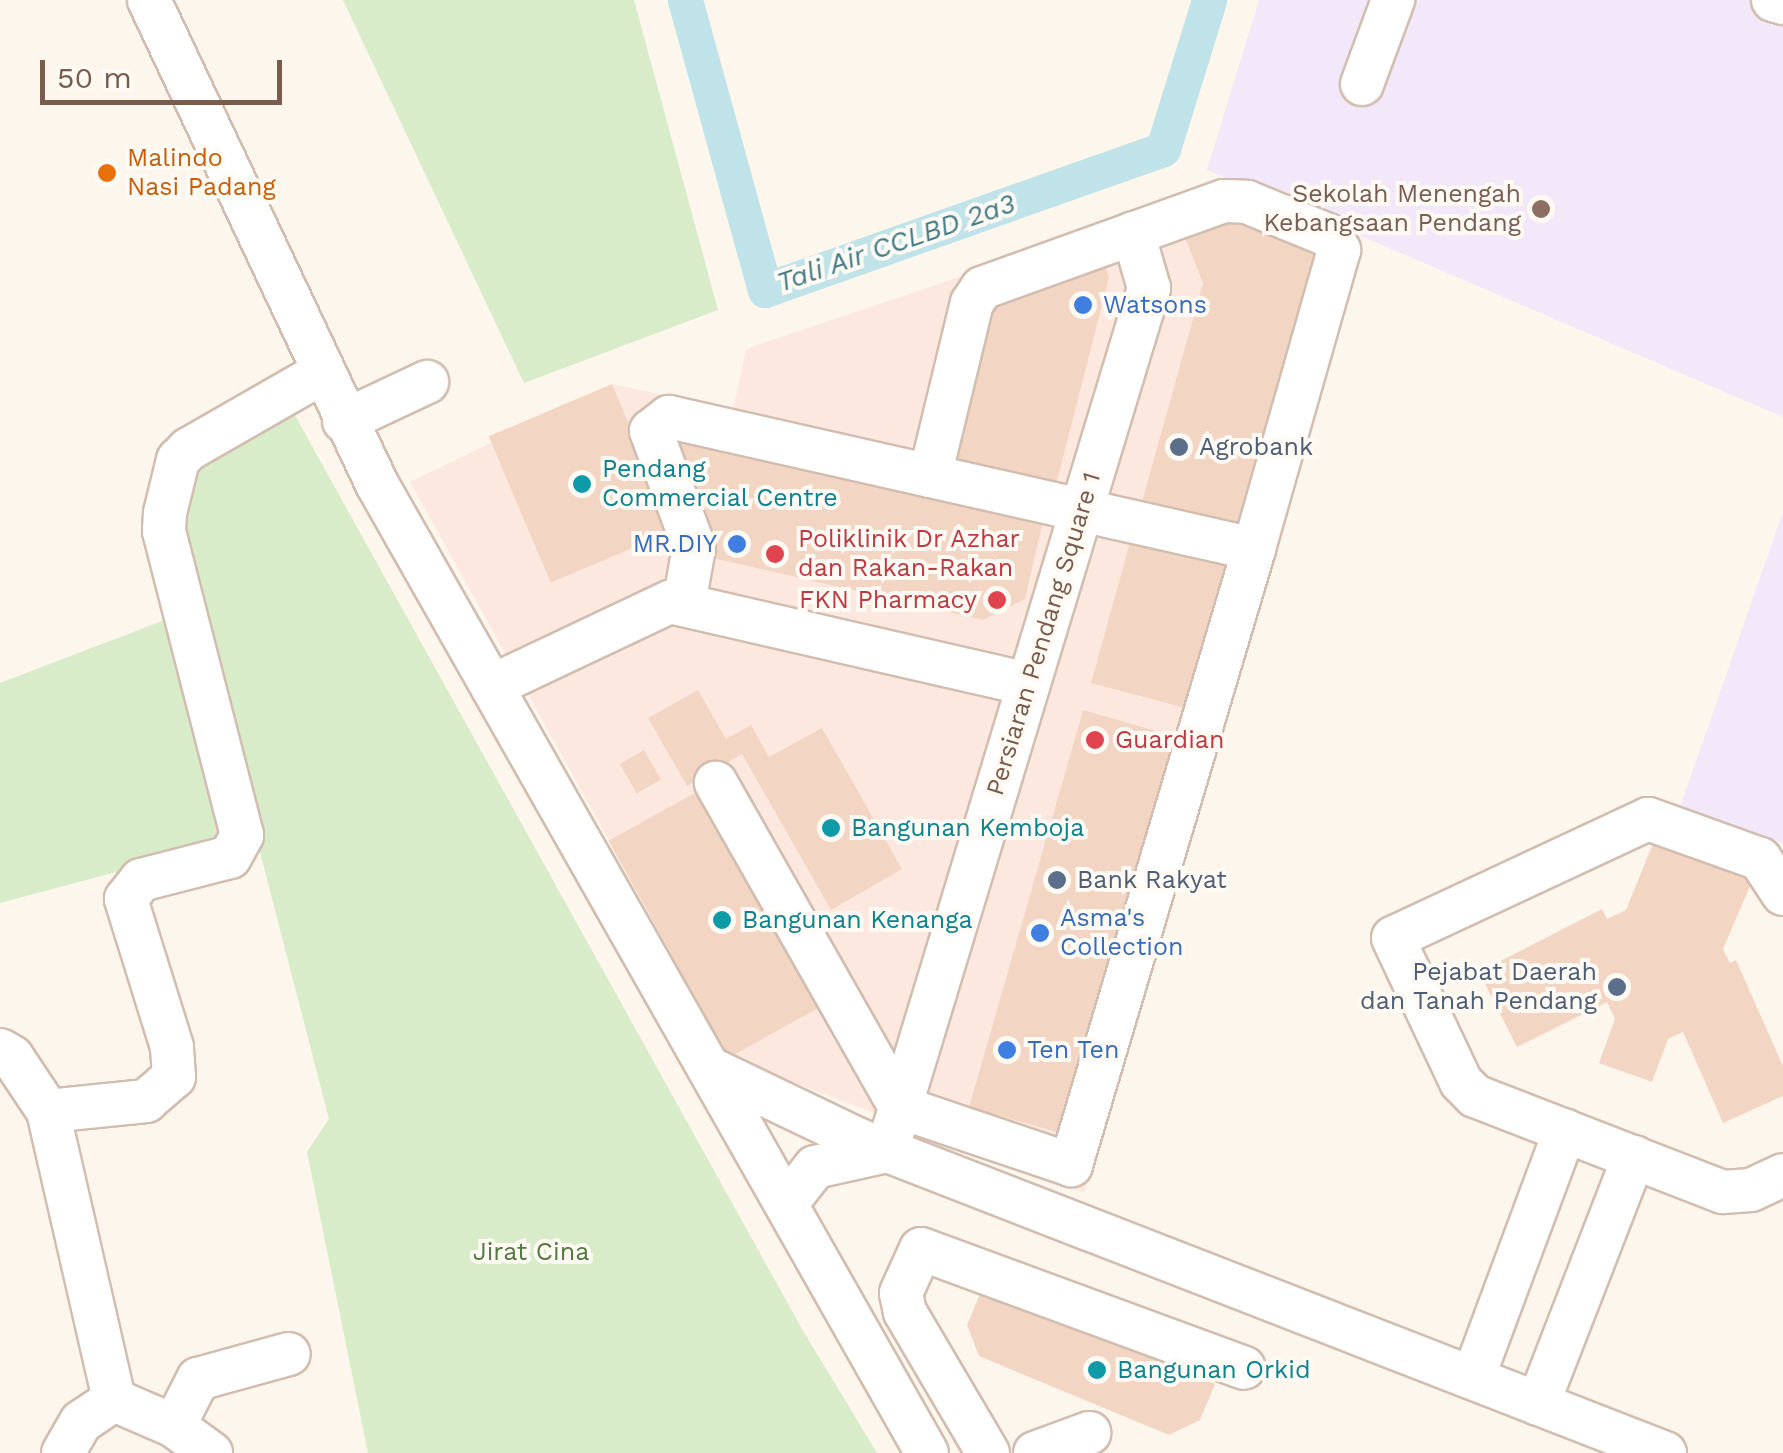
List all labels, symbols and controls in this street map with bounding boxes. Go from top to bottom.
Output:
scale bar [45,40,288,102]
text: 50 m [57,60,132,95]
place label: Malindo Nasi Padang [127,144,276,203]
marker: Malindo Nasi Padang [96,162,118,184]
place label: Sekolah Menengah Kebangsaan Pendang [1264,180,1521,239]
water label: Tali Air CCLBD 2a3 [771,186,1021,300]
marker: Sekolah Menengah Kebangsaan Pendang [1530,198,1552,220]
place label: Watsons [1103,290,1207,320]
marker: Watsons [1072,294,1094,316]
place label: Agrobank [1199,432,1313,462]
marker: Agrobank [1168,436,1190,458]
place label: Pendang Commercial Centre [602,455,839,514]
street label: Persiaran Pendang Square 1 [980,469,1108,799]
marker: Pendang Commercial Centre [571,473,593,495]
place label: Poliklinik Dr Azhar dan Rakan-Rakan [798,525,1022,584]
place label: MR.DIY [633,529,717,559]
marker: MR.DIY [726,533,748,555]
marker: Poliklinik Dr Azhar dan Rakan-Rakan [762,541,788,567]
place label: FKN Pharmacy [799,585,977,615]
marker: FKN Pharmacy [986,589,1008,611]
place label: Guardian [1115,725,1224,755]
marker: Guardian [1084,729,1106,751]
place label: Bangunan Kemboja [851,813,1084,843]
marker: Bangunan Kemboja [820,817,842,839]
place label: Bank Rakyat [1077,865,1227,895]
marker: Bank Rakyat [1046,869,1068,891]
place label: Asma's Collection [1060,904,1183,963]
place label: Bangunan Kenanga [742,905,973,935]
marker: Bangunan Kenanga [711,909,733,931]
marker: Asma's Collection [1029,922,1051,944]
place label: Pejabat Daerah dan Tanah Pendang [1359,958,1597,1017]
marker: Pejabat Daerah dan Tanah Pendang [1606,976,1628,998]
place label: Ten Ten [1027,1035,1120,1065]
marker: Ten Ten [996,1039,1018,1061]
park label: Jirat Cina [473,1237,589,1267]
place label: Bangunan Orkid [1117,1355,1311,1385]
marker: Bangunan Orkid [1086,1359,1108,1381]

